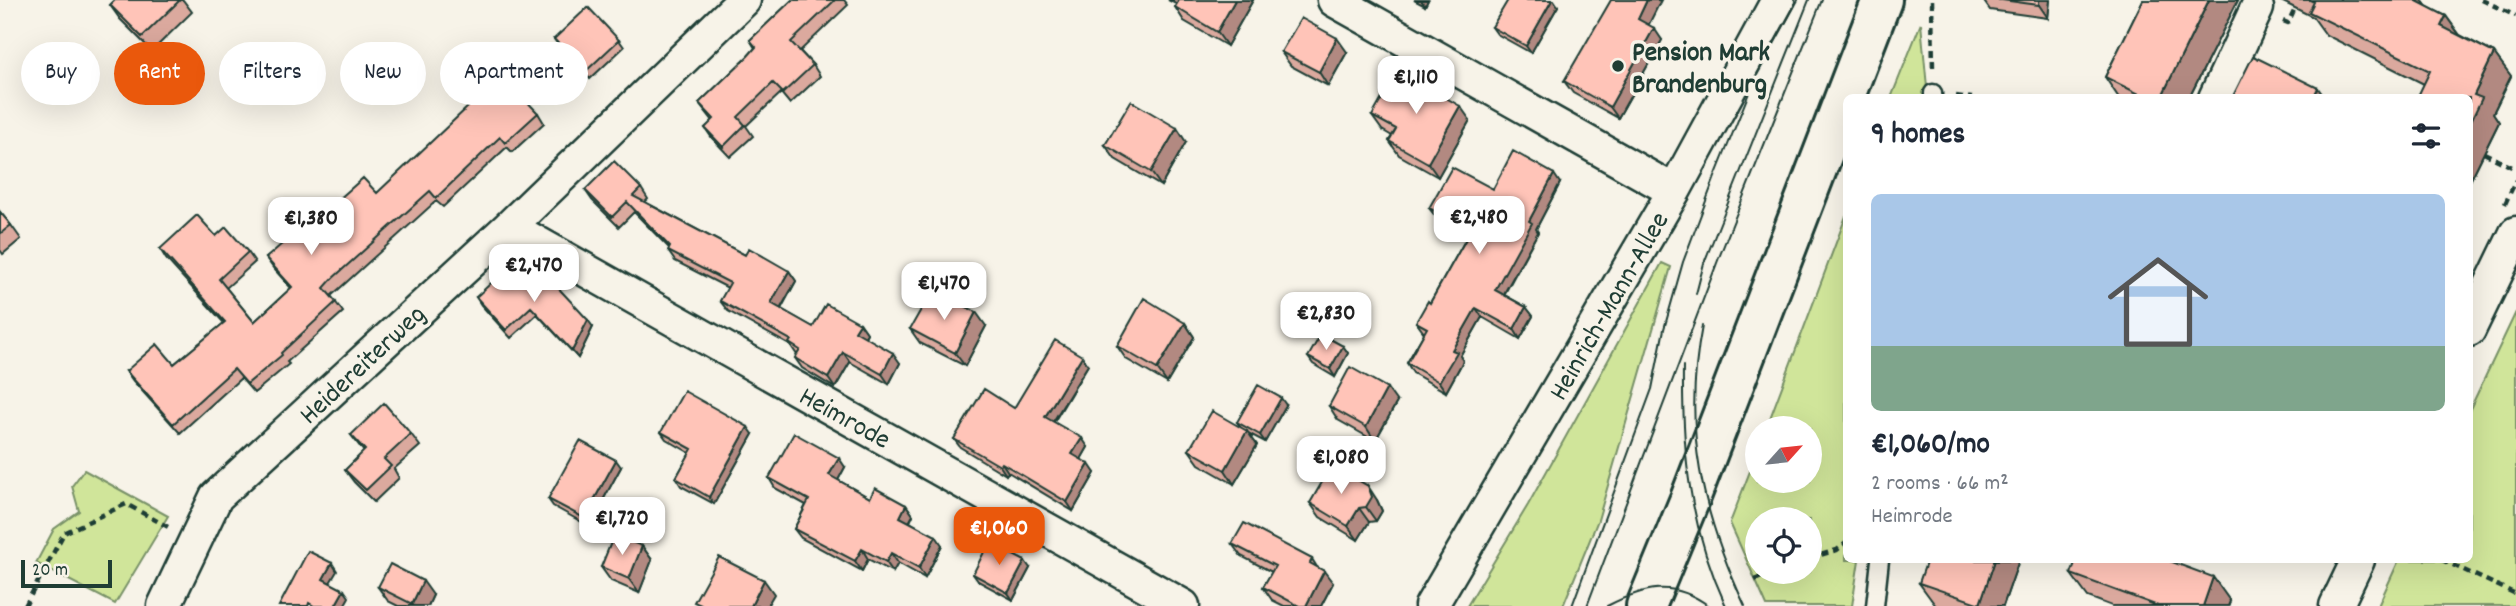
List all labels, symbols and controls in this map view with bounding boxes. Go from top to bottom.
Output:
place label: Pension Mark Brandenburg [1632,35,1770,107]
chip: Buy [21,42,100,105]
chip: Rent [114,42,205,105]
chip: Filters [219,42,326,105]
chip: New [340,42,426,105]
chip: Apartment [440,42,588,105]
pin: €1,110 [1359,57,1473,116]
marker: Pension Mark Brandenburg [1610,58,1626,74]
text: €1,110 [1394,62,1438,95]
text: 9 homes [1871,115,1965,158]
icon: filters [2407,117,2445,155]
pin: €2,480 [1422,196,1536,256]
pin: €1,380 [254,198,368,257]
text: €2,480 [1450,202,1508,235]
text: €1,380 [284,203,338,236]
street label: Heinrich-Mann-Allee [1541,206,1682,409]
icon: home [2095,239,2221,365]
pin: €2,470 [477,244,591,304]
text: €2,470 [505,250,563,283]
pin: €1,470 [887,262,1001,322]
text: €1,470 [917,268,971,301]
pin: €2,830 [1269,292,1383,352]
street label: Heidereiterweg [292,297,437,436]
text: €2,830 [1296,298,1356,331]
street label: Heimrode [790,379,897,462]
north arrow [1745,416,1822,494]
map controls [1745,416,1822,584]
text: €1,060/mo [1871,425,1990,468]
pin: €1,080 [1284,436,1398,496]
text: €1,080 [1313,442,1369,475]
text: 2 rooms · 66 m² [1871,468,2009,501]
pin: €1,720 [565,498,679,557]
text: Heimrode [1871,501,1953,534]
text: €1,720 [595,503,649,536]
button: locate [1745,507,1822,584]
pin: €1,060 [942,508,1056,567]
text: €1,060 [970,513,1028,546]
scale bar [21,557,112,589]
text: 20 m [32,558,68,585]

